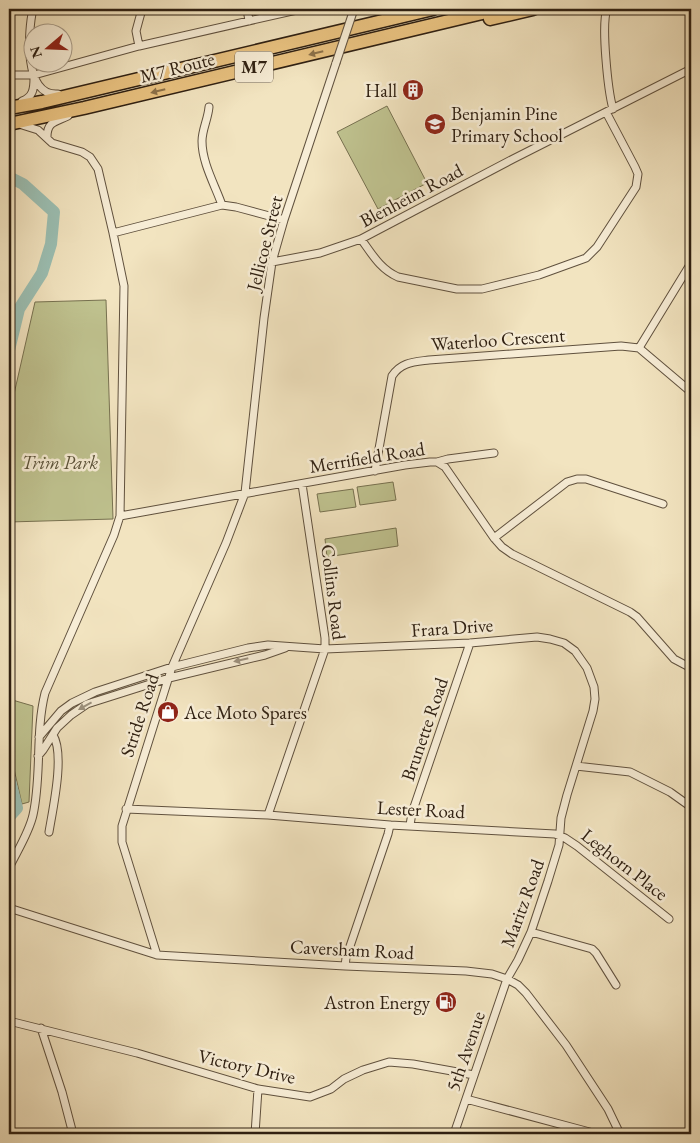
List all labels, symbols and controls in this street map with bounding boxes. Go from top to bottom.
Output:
north arrow [22,22,72,72]
text: N [25,43,46,61]
street label: M7 Route [137,46,217,89]
one-way arrow [308,49,323,57]
road number: M7 [235,52,273,82]
place label: Hall [365,78,397,103]
building icon: Hall [401,78,425,102]
one-way arrow [150,87,165,95]
place label: Benjamin Pine Primary School [451,101,563,148]
school or university icon: Benjamin Pine Primary School [423,112,447,136]
street label: Blenheim Road [355,158,467,233]
street label: Jellicoe Street [240,193,288,295]
street label: Waterloo Crescent [430,322,566,357]
street label: Merrifield Road [308,436,427,479]
park label: Trim Park [22,450,99,475]
street label: Collins Road [315,543,352,642]
street label: Frara Drive [410,612,494,643]
one-way arrow [233,656,248,664]
street label: Stride Road [114,670,165,760]
street label: Brunette Road [395,674,454,784]
shop icon: Ace Moto Spares [156,700,180,724]
place label: Ace Moto Spares [183,700,307,725]
one-way arrow [78,702,93,710]
street label: Lester Road [376,795,466,824]
street label: Leghorn Place [576,823,673,906]
street label: Maritz Road [495,855,550,951]
street label: Caversham Road [289,934,415,965]
place label: Astron Energy [323,990,431,1015]
fuel station icon: Astron Energy [434,990,458,1014]
street label: 5th Avenue [440,1008,491,1095]
street label: Victory Drive [196,1043,298,1090]

